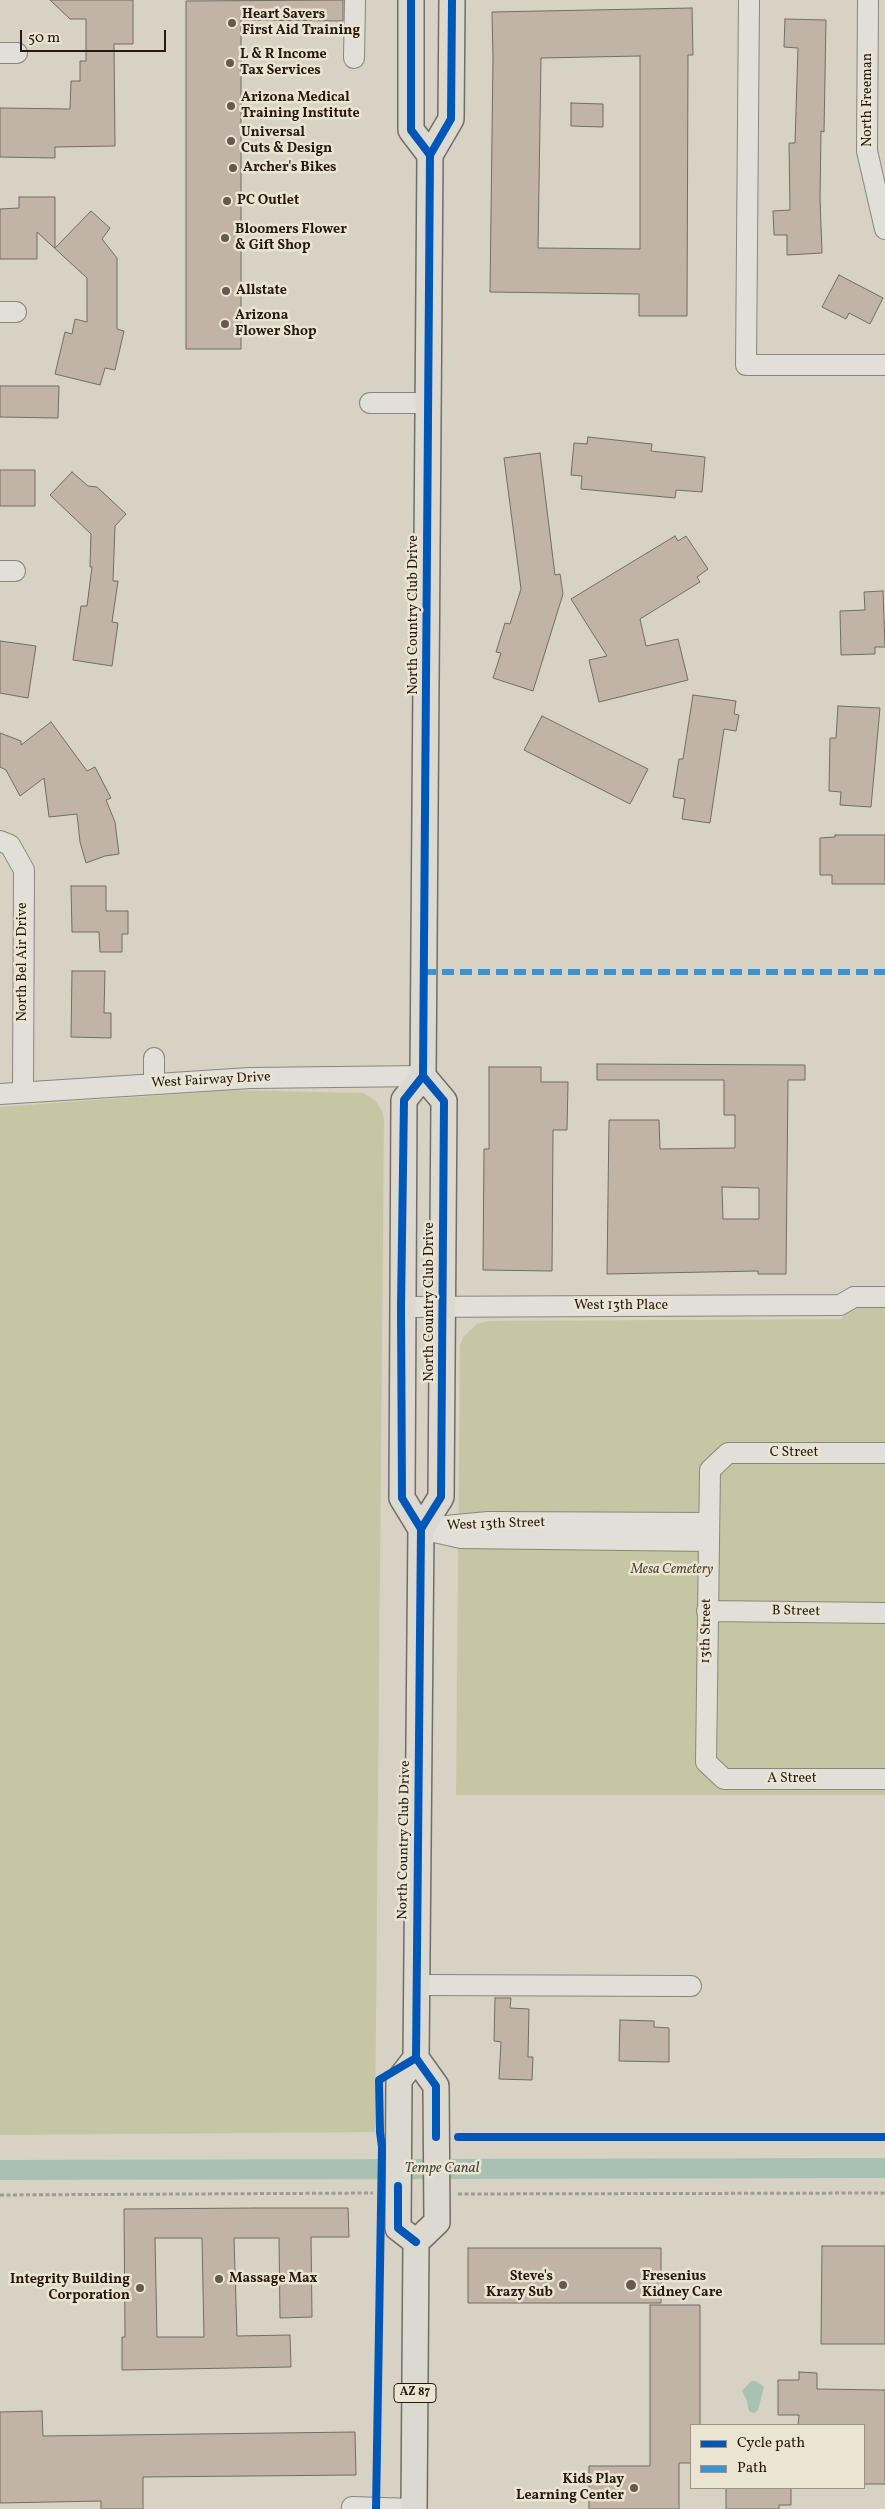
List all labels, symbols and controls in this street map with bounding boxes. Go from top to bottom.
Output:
place label: Heart Savers First Aid Training [242,7,360,40]
marker: Heart Savers First Aid Training [226,17,238,29]
scale bar [22,20,169,52]
text: 50 m [28,28,60,49]
place label: L & R Income Tax Services [240,47,327,80]
street label: North Freeman [860,53,876,147]
marker: L & R Income Tax Services [224,57,236,69]
place label: Arizona Medical Training Institute [241,90,360,122]
marker: Arizona Medical Training Institute [225,100,237,112]
place label: Universal Cuts & Design [241,125,332,158]
marker: Universal Cuts & Design [225,135,237,147]
place label: Archer's Bikes [243,160,337,176]
marker: Archer's Bikes [227,162,239,174]
place label: PC Outlet [237,193,299,209]
marker: PC Outlet [221,195,233,207]
place label: Bloomers Flower & Gift Shop [235,222,347,254]
marker: Bloomers Flower & Gift Shop [219,232,231,244]
place label: Allstate [236,283,287,299]
marker: Allstate [220,285,232,297]
place label: Arizona Flower Shop [235,308,317,341]
marker: Arizona Flower Shop [219,318,231,330]
street label: North Country Club Drive [406,535,422,695]
street label: North Bel Air Drive [15,902,31,1022]
street label: West Fairway Drive [151,1069,271,1093]
street label: North Country Club Drive [422,1222,438,1382]
street label: West 13th Place [574,1298,668,1314]
street label: C Street [770,1445,818,1461]
street label: West 13th Street [446,1515,546,1535]
park label: Mesa Cemetery [631,1562,713,1578]
street label: 13th Street [698,1598,716,1664]
street label: B Street [772,1603,820,1621]
street label: North Country Club Drive [395,1760,415,1920]
street label: A Street [767,1771,817,1787]
water label: Tempe Canal [405,2160,479,2178]
place label: Steve's Krazy Sub [486,2269,553,2302]
place label: Fresenius Kidney Care [642,2269,722,2302]
place label: Massage Max [229,2271,317,2287]
place label: Integrity Building Corporation [10,2272,130,2304]
marker: Massage Max [213,2273,225,2285]
marker: Fresenius Kidney Care [624,2278,638,2292]
marker: Steve's Krazy Sub [557,2279,569,2291]
marker: Integrity Building Corporation [134,2282,146,2294]
road number: AZ 87 [394,2384,436,2402]
legend [690,2424,865,2489]
text: Cycle path [737,2433,805,2454]
text: Path [737,2458,767,2479]
place label: Kids Play Learning Center [516,2472,624,2504]
marker: Kids Play Learning Center [628,2482,640,2494]

